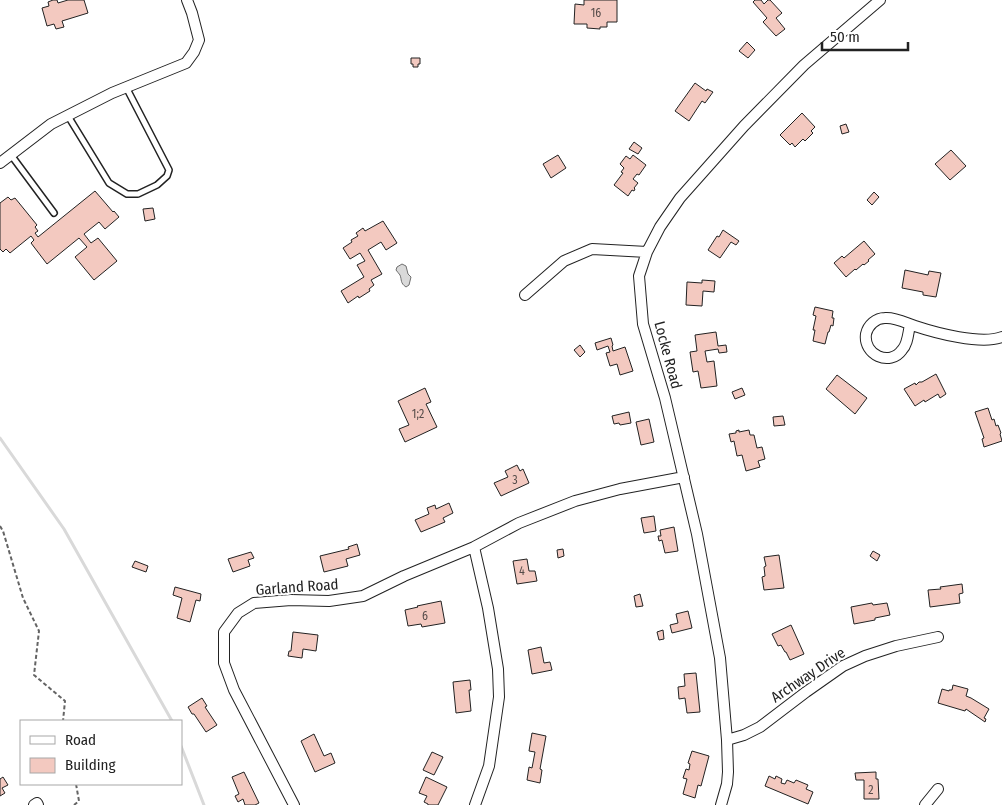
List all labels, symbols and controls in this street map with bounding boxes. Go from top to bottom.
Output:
house number: 16 [591,6,601,20]
scale bar [822,20,908,52]
text: 50 m [830,28,860,46]
street label: Locke Road [650,319,686,391]
house number: 1;2 [412,407,424,421]
house number: 3 [512,473,518,487]
house number: 4 [519,564,525,578]
street label: Garland Road [255,575,339,599]
house number: 6 [422,609,428,623]
street label: Archway Drive [767,644,849,706]
legend [20,720,182,785]
text: Road [65,731,96,749]
text: Building [65,756,116,774]
house number: 2 [868,783,874,797]

